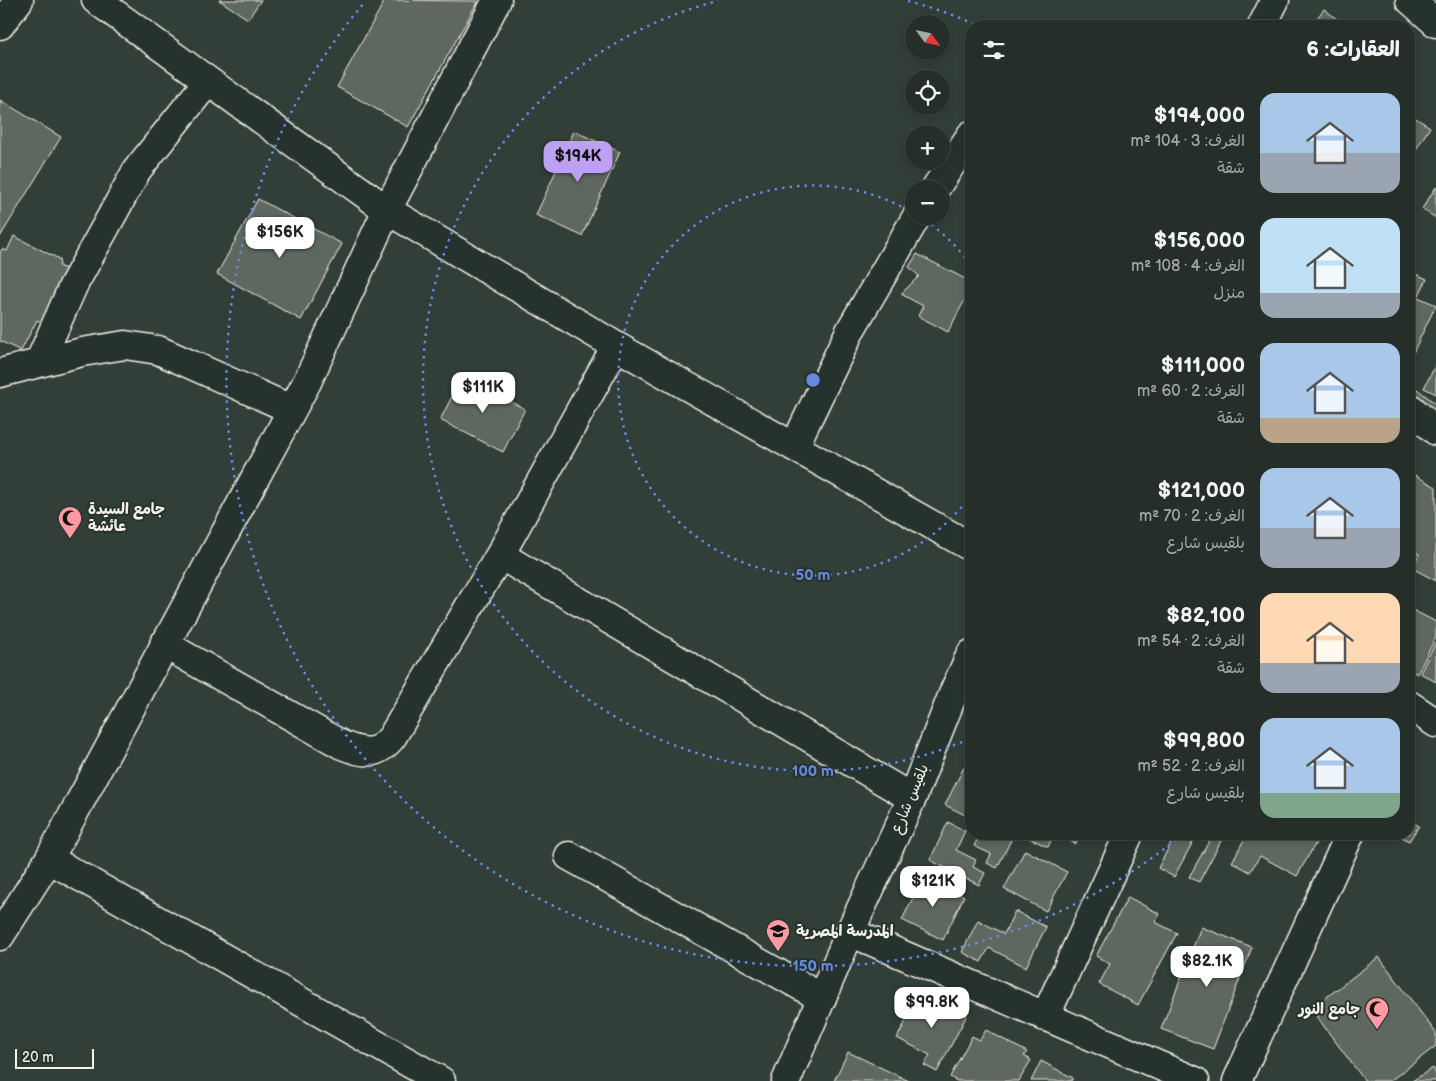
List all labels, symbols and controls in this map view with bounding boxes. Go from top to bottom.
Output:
north arrow [905,15,950,60]
map controls [905,15,950,225]
icon: filters [980,36,1008,64]
text: العقارات: 6 [1306,37,1400,62]
button: locate [905,70,950,115]
text: $194,000 [1154,103,1245,128]
icon: home [1300,113,1360,173]
button: + [905,125,950,170]
text: الغرف: 3 · 104 m² [1130,132,1245,151]
pin: $194K [543,140,613,183]
text: $194K [555,147,601,166]
text: شقة [1217,159,1245,178]
button: − [905,180,950,225]
pin: $156K [245,216,315,259]
text: $156K [256,223,304,242]
text: $156,000 [1154,228,1245,253]
icon: home [1300,238,1360,298]
text: الغرف: 4 · 108 m² [1131,257,1245,276]
text: منزل [1213,284,1245,303]
text: $111,000 [1161,353,1245,378]
icon: home [1300,363,1360,423]
centre of rings [804,371,822,389]
pin: $111K [448,372,518,414]
text: $111K [462,378,504,397]
text: الغرف: 2 · 60 m² [1137,382,1245,401]
text: شقة [1217,409,1245,428]
text: $121,000 [1157,478,1245,503]
icon: home [1300,488,1360,548]
place label: جامع السيدة عائشة [88,500,165,536]
mosque icon: جامع السيدة عائشة [57,505,83,539]
text: الغرف: 2 · 70 m² [1139,507,1245,526]
text: بلقيس شارع [1166,534,1245,553]
text: 50 m [796,566,831,585]
text: $82,100 [1166,603,1245,628]
icon: home [1300,613,1360,673]
text: الغرف: 2 · 54 m² [1137,632,1245,651]
text: شقة [1217,659,1245,678]
text: $99,800 [1163,728,1245,753]
icon: home [1300,738,1360,798]
text: الغرف: 2 · 52 m² [1138,757,1245,776]
street label: بلقيس شارع [887,761,933,837]
text: 100 m [792,762,834,781]
text: بلقيس شارع [1166,784,1245,803]
pin: $121K [898,866,968,908]
text: $121K [911,872,955,891]
school or university icon: المدرسة المصرية [765,918,791,952]
place label: المدرسة المصرية [796,922,894,941]
pin: $82.1K [1166,946,1248,988]
text: $82.1K [1182,952,1232,971]
text: 150 m [792,957,834,976]
pin: $99.8K [891,986,973,1029]
text: $99.8K [905,993,959,1012]
mosque icon: جامع النور [1364,996,1390,1030]
place label: جامع النور [1297,1000,1360,1020]
scale bar [15,1046,94,1069]
text: 20 m [22,1049,54,1066]

